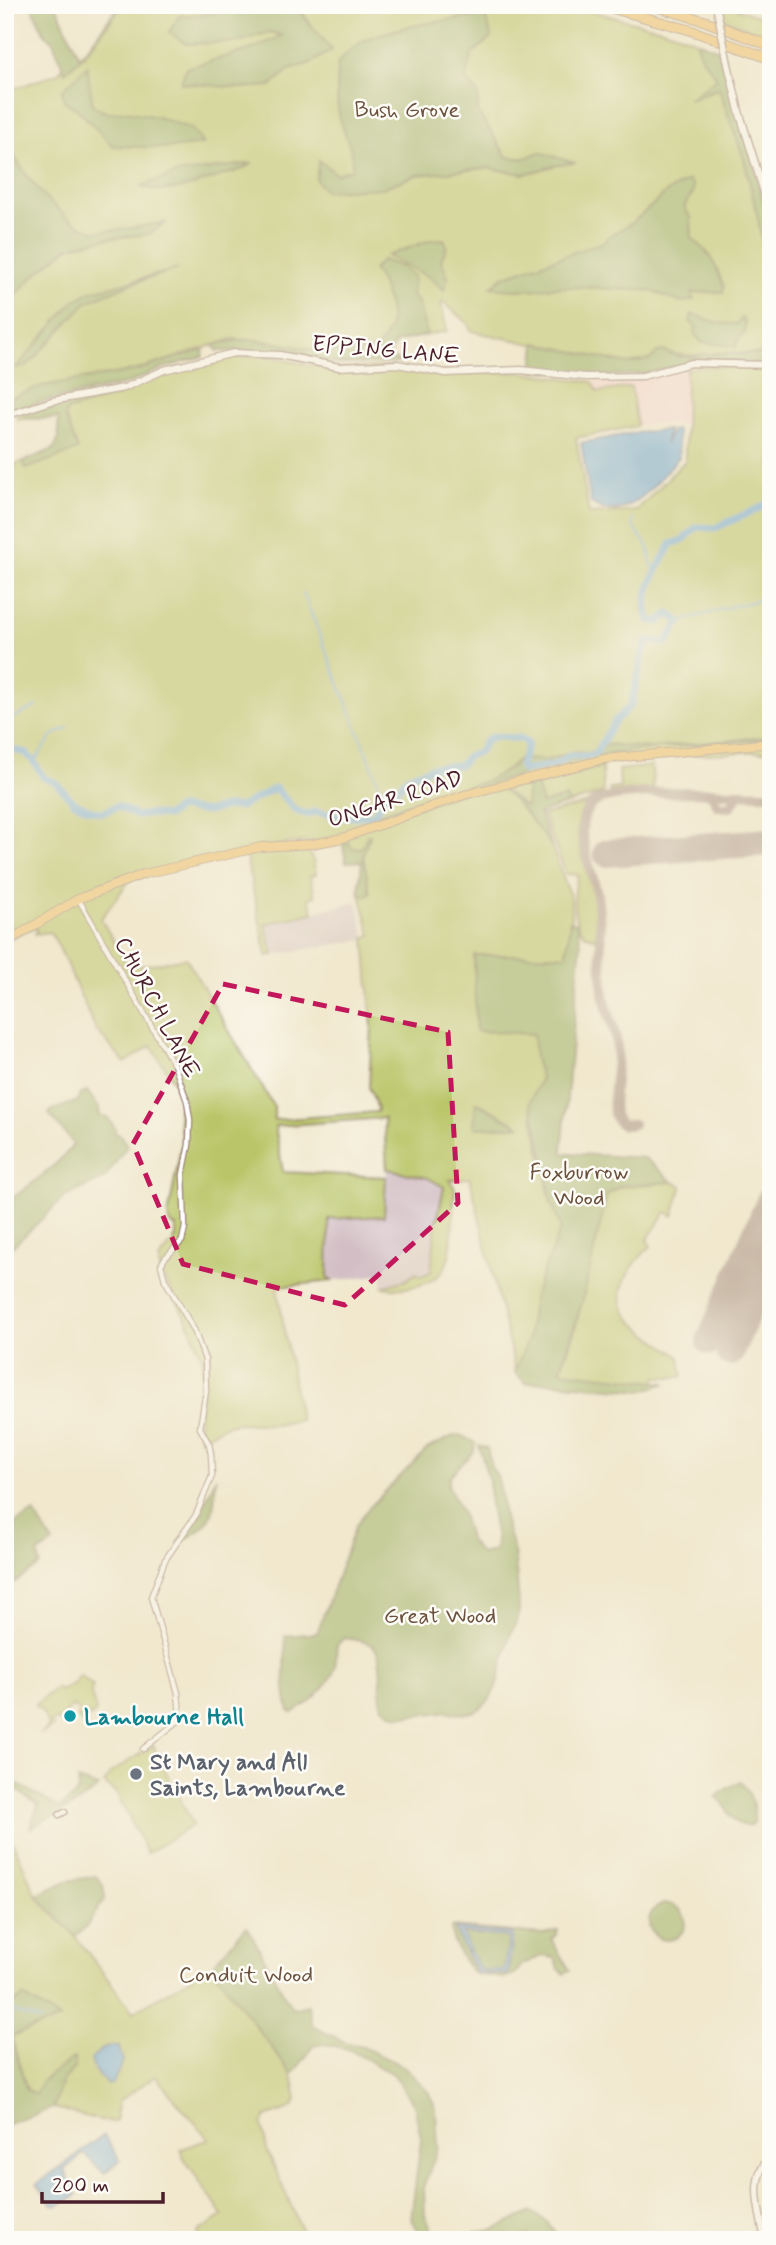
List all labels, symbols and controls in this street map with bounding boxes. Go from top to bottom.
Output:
park label: Bush Grove [354,96,460,126]
street label: EPPING LANE [311,330,461,372]
street label: ONGAR ROAD [324,764,467,836]
street label: CHURCH LANE [106,932,206,1084]
park label: Foxburrow Wood [530,1158,628,1214]
park label: Great Wood [384,1602,496,1632]
place label: Lambourne Hall [84,1703,244,1733]
marker: Lambourne Hall [62,1708,78,1724]
place label: St Mary and All Saints, Lambourne [150,1748,346,1804]
marker: St Mary and All Saints, Lambourne [128,1766,144,1782]
park label: Conduit Wood [179,1961,313,1991]
scale bar [42,2161,163,2205]
text: 200 m [52,2172,109,2200]

